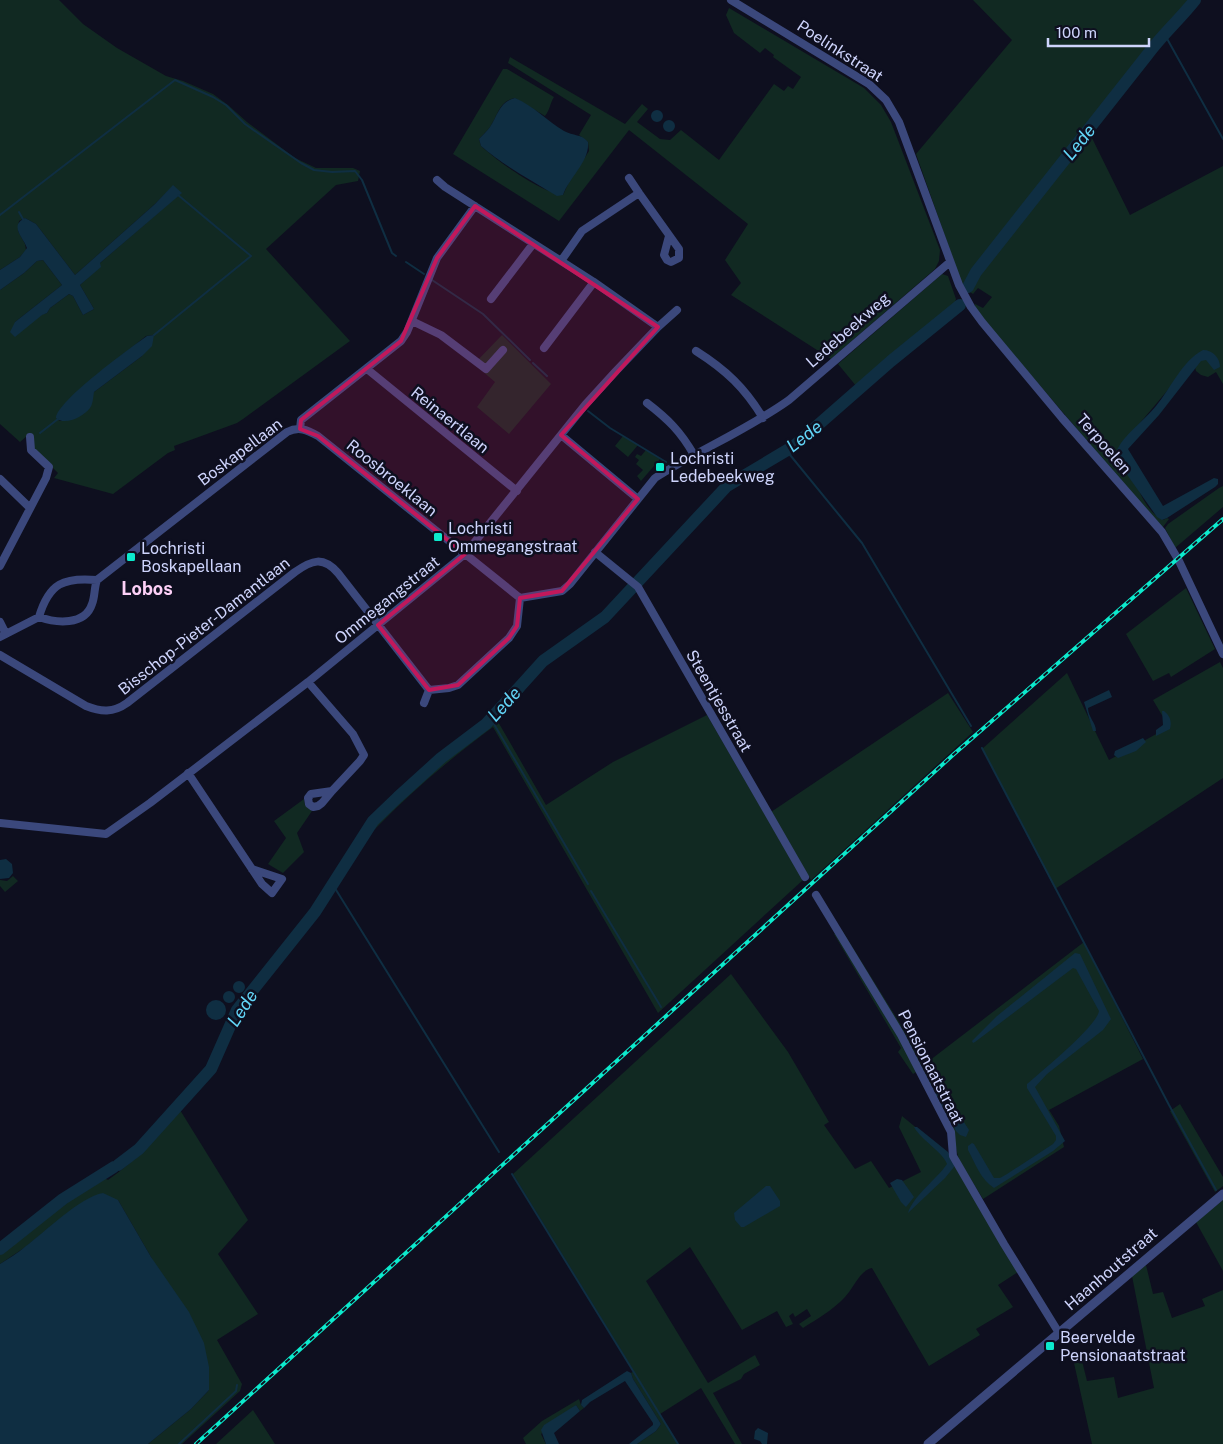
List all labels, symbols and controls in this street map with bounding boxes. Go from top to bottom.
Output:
scale bar [1048,15,1149,47]
street label: Poelinkstraat [793,16,887,86]
text: 100 m [1056,24,1097,41]
water label: Lede [1058,120,1100,164]
street label: Ledebeekweg [802,288,894,372]
street label: Reinaertlaan [407,383,493,457]
street label: Terpoelen [1073,410,1135,478]
street label: Boskapellaan [194,414,286,490]
water label: Lede [782,415,826,456]
street label: Roosbroeklaan [343,436,441,520]
place label: Lochristi Ledebeekweg [670,449,775,486]
marker: Lochristi Ledebeekweg [654,461,666,473]
place label: Lochristi Ommegangstraat [448,519,577,556]
marker: Lochristi Ommegangstraat [432,531,444,543]
place label: Lochristi Boskapellaan [141,539,241,576]
marker: Lochristi Boskapellaan [125,551,137,563]
street label: Ommegangstraat [331,552,443,648]
street label: Bisschop-Pieter-Damantlaan [115,553,293,699]
district label: Lobos [121,578,173,599]
street label: Steentjesstraat [682,647,756,755]
water label: Lede [483,682,525,726]
water label: Lede [222,985,262,1030]
street label: Pensionaatstraat [894,1007,968,1127]
street label: Haanhoutstraat [1061,1224,1161,1314]
place label: Beervelde Pensionaatstraat [1060,1328,1186,1365]
marker: Beervelde Pensionaatstraat [1044,1340,1056,1352]

